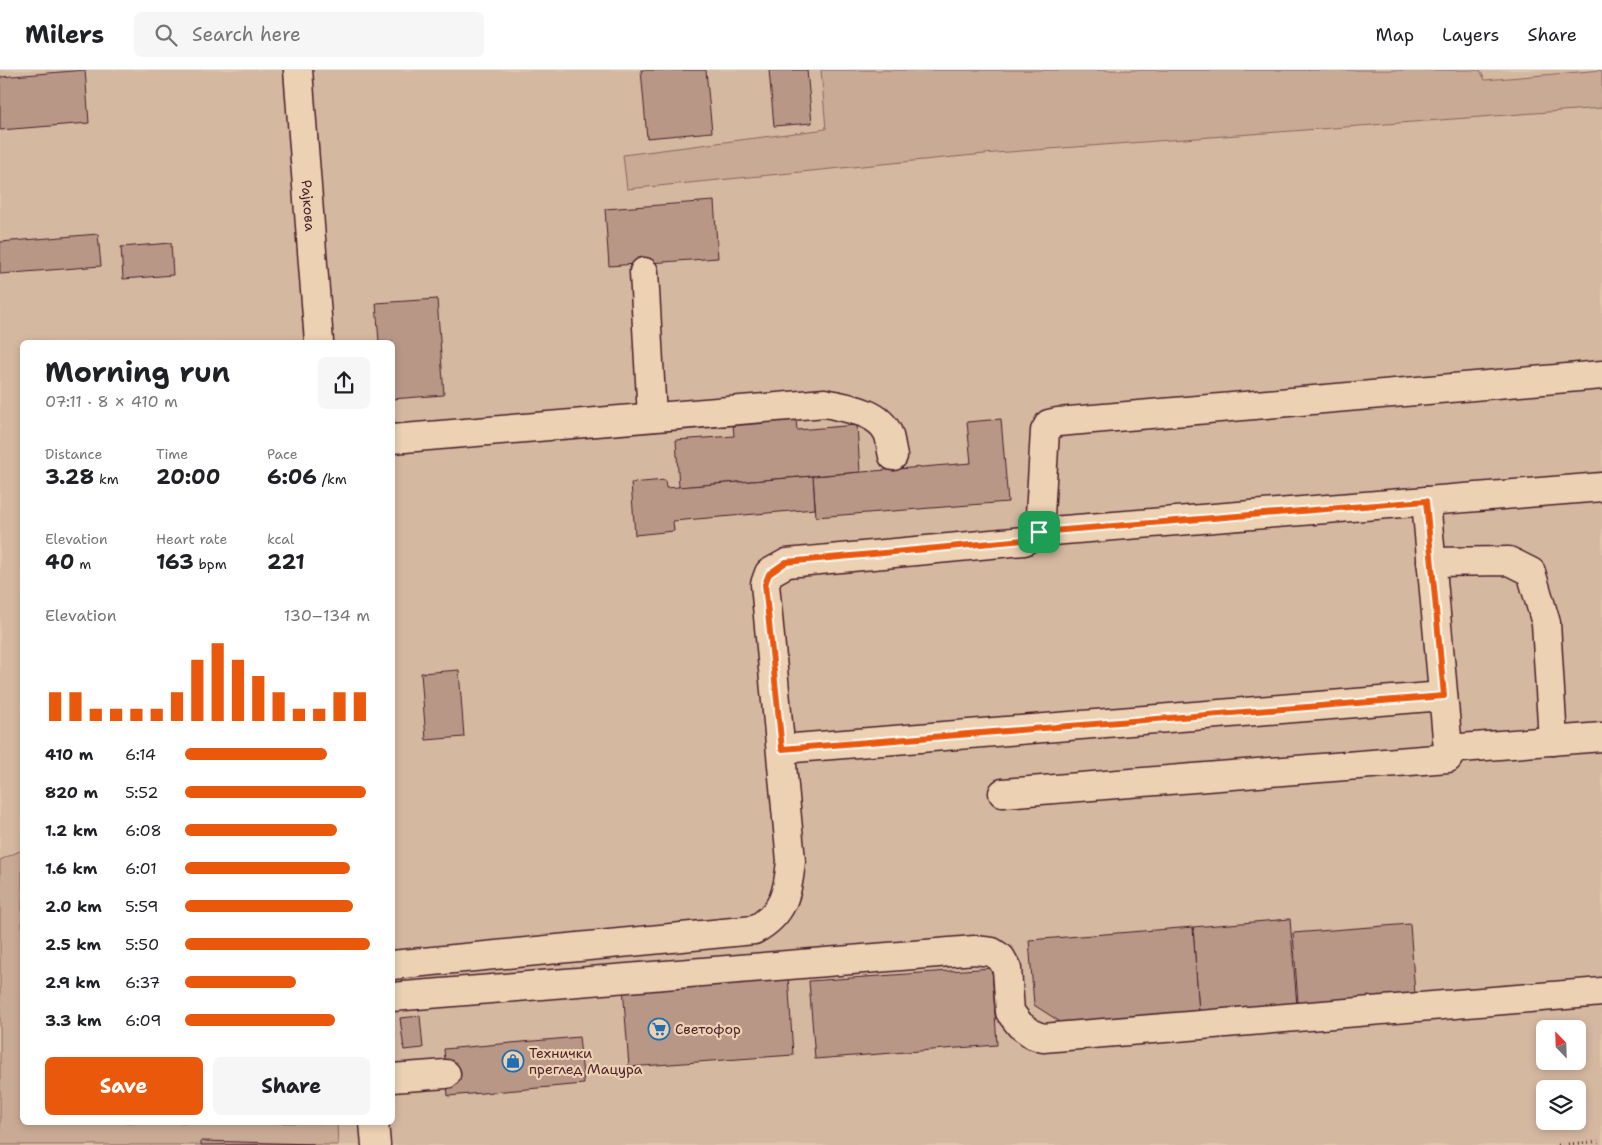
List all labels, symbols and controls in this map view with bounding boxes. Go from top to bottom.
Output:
search box [134,12,484,57]
text: Milers [25,19,104,51]
icon: search [152,21,180,49]
text: Search here [192,22,301,47]
text: Map [1376,23,1414,47]
text: Layers [1442,23,1499,47]
text: Share [1527,23,1577,47]
street label: Рајкова [298,179,319,232]
text: Morning run [45,353,230,391]
button: share [318,357,370,409]
text: 07:11 · 8 × 410 m [45,391,178,412]
text: Distance [45,445,102,463]
text: Time [156,445,188,463]
text: Pace [267,445,298,463]
text: 3.28 [45,463,94,491]
text: 20:00 [156,463,220,491]
text: 6:06 [267,463,317,491]
text: km [94,470,119,488]
text: /km [317,470,347,488]
pin [1018,511,1060,553]
icon: arrive [1025,518,1053,546]
text: Elevation [45,530,108,548]
text: Heart rate [156,530,227,548]
text: kcal [267,530,294,548]
text: 40 [45,548,74,576]
text: 163 [156,548,194,576]
text: 221 [267,548,305,576]
text: m [74,555,91,573]
text: bpm [194,555,227,573]
text: Elevation [45,605,117,626]
text: 130–134 m [284,605,370,626]
text: 410 m [45,744,93,765]
text: 6:14 [125,744,156,765]
text: 820 m [45,782,98,803]
text: 5:52 [125,782,158,803]
text: 1.2 km [45,820,98,841]
text: 6:08 [125,820,162,841]
text: 1.6 km [45,858,97,879]
text: 6:01 [125,858,157,879]
text: 2.0 km [45,896,102,917]
text: 5:59 [125,896,159,917]
text: 2.5 km [45,934,101,955]
text: 5:50 [125,934,159,955]
text: 2.9 km [45,972,100,993]
text: 6:37 [125,972,160,993]
text: 3.3 km [45,1010,102,1031]
text: 6:09 [125,1010,161,1031]
supermarket icon: Светофор [647,1017,671,1041]
place label: Светофор [675,1020,741,1038]
north arrow [1536,1020,1586,1070]
map controls [1536,1020,1586,1130]
place label: Технички преглед Мацура [529,1044,643,1078]
shop icon: Технички преглед Мацура [501,1049,525,1073]
button: Save [45,1057,203,1115]
button: Share [213,1057,370,1115]
button: layers [1536,1080,1586,1130]

